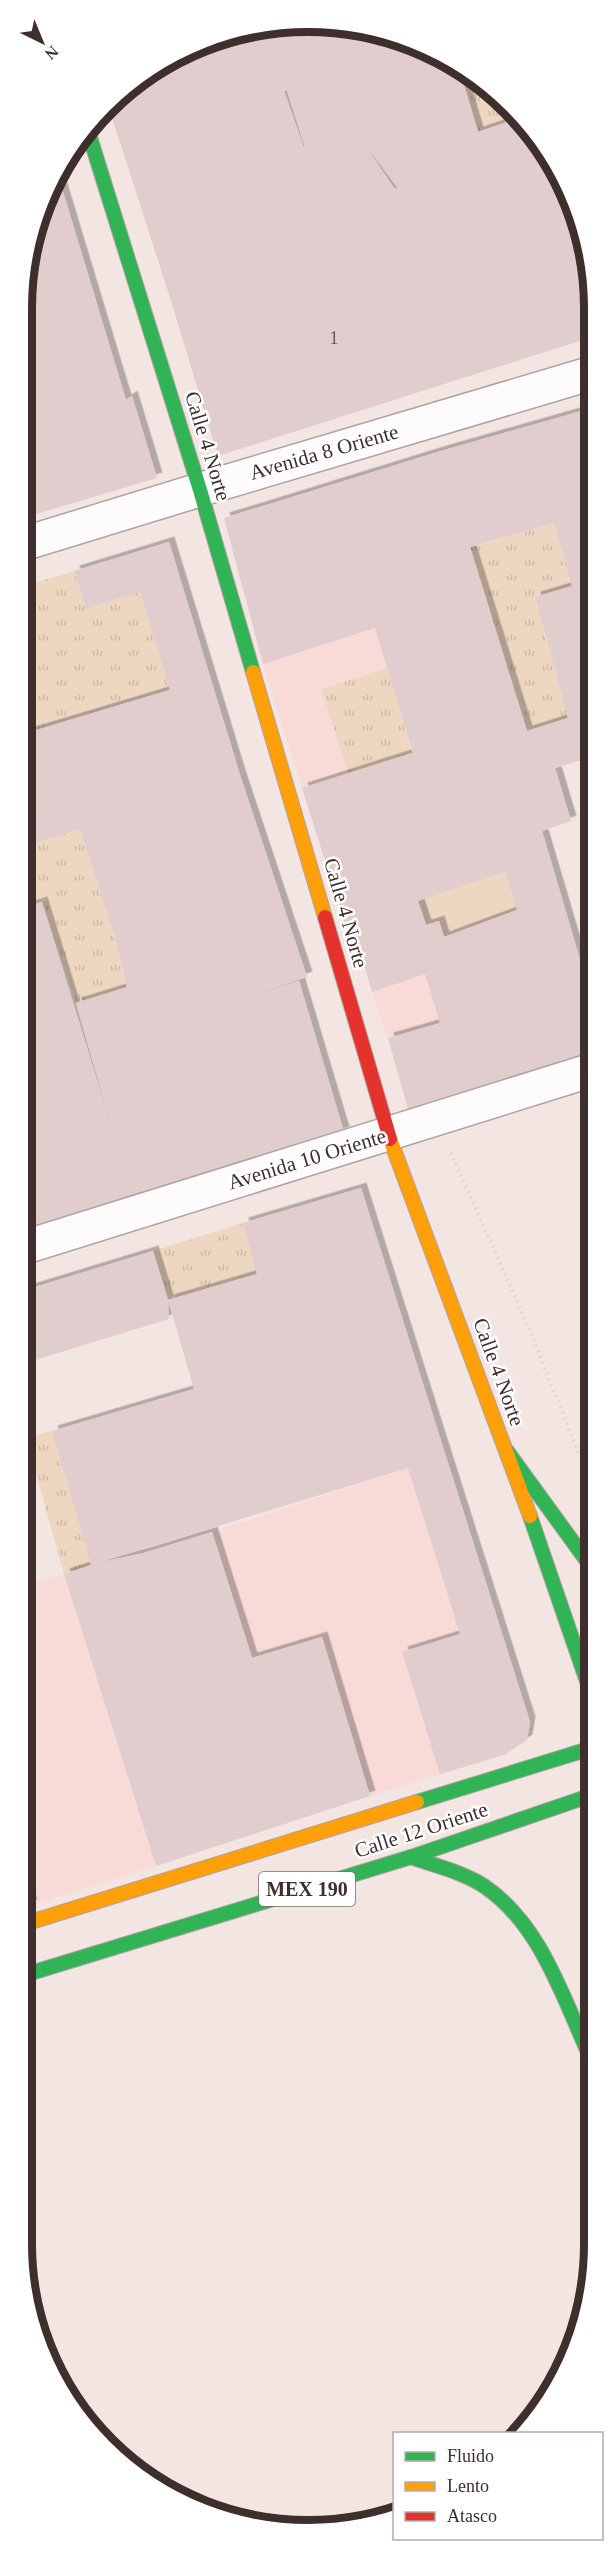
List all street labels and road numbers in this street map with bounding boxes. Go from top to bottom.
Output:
street label: Calle 4 Norte [180,388,236,504]
street label: Avenida 8 Oriente [247,419,401,485]
street label: Calle 4 Norte [319,855,373,971]
street label: Avenida 10 Oriente [225,1124,389,1194]
street label: Calle 4 Norte [468,1315,530,1429]
street label: Calle 12 Oriente [351,1797,491,1863]
road number: MEX 190 [259,1872,355,1906]

